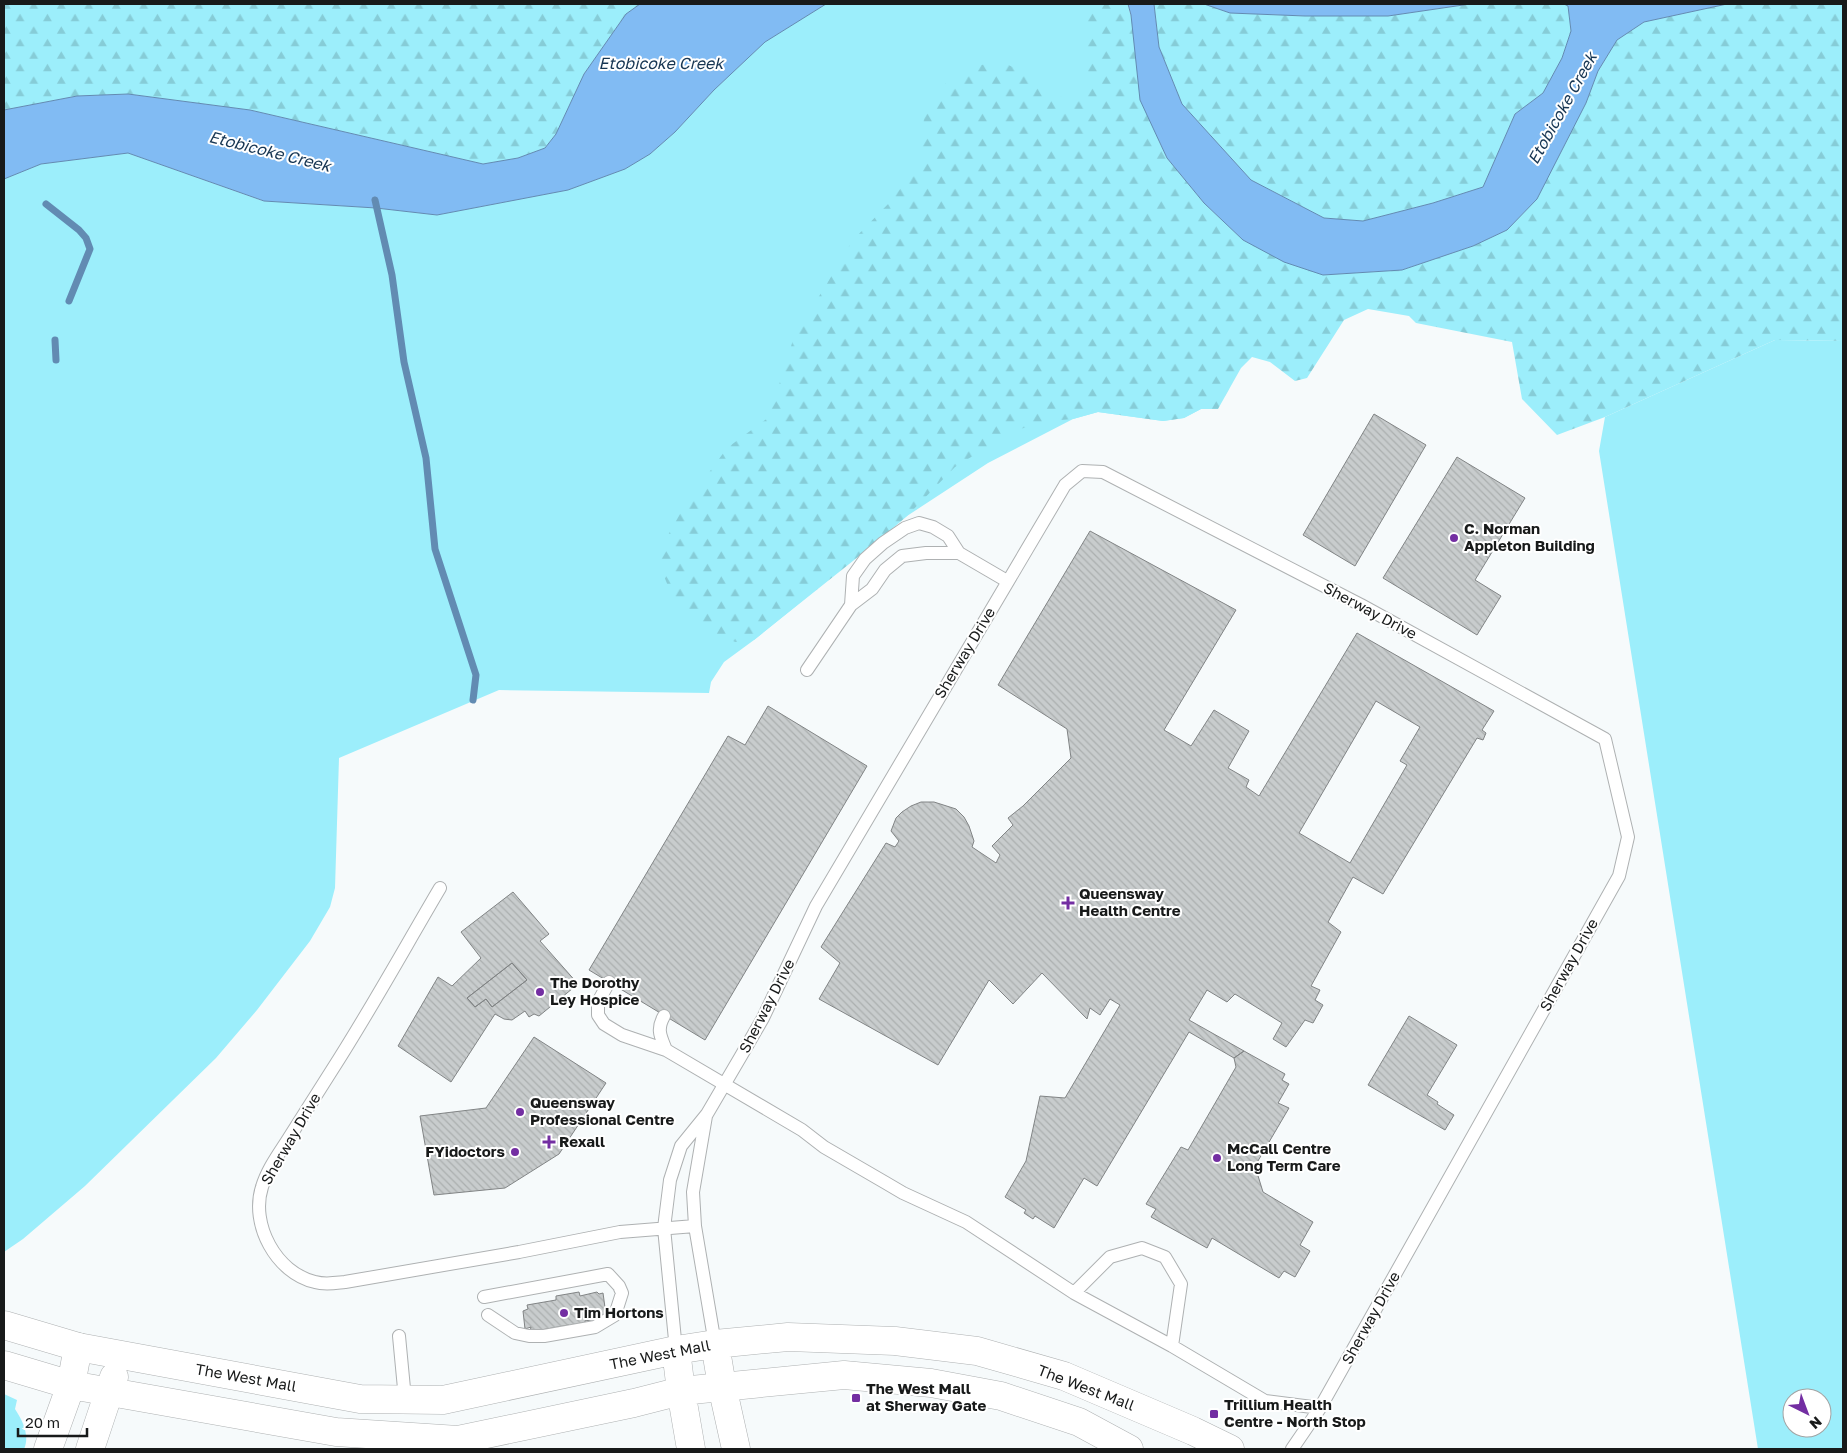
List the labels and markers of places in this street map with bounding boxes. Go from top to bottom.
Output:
place label: C. Norman Appleton Building [1464,519,1595,554]
marker: C. Norman Appleton Building [1448,532,1460,544]
place label: Queensway Health Centre [1079,884,1181,919]
marker: Queensway Health Centre [1061,896,1075,910]
place label: The Dorothy Ley Hospice [550,973,640,1008]
marker: The Dorothy Ley Hospice [534,986,546,998]
place label: Queensway Professional Centre [530,1093,675,1128]
marker: Queensway Professional Centre [514,1106,526,1118]
place label: Rexall [559,1132,605,1150]
marker: Rexall [543,1136,555,1148]
place label: McCall Centre Long Term Care [1227,1139,1341,1174]
place label: FYidoctors [425,1142,505,1160]
marker: FYidoctors [509,1146,521,1158]
marker: McCall Centre Long Term Care [1211,1152,1223,1164]
place label: Tim Hortons [574,1303,664,1321]
marker: Tim Hortons [558,1307,570,1319]
place label: The West Mall at Sherway Gate [866,1379,987,1414]
marker: The West Mall at Sherway Gate [850,1392,862,1404]
place label: Trillium Health Centre - North Stop [1224,1395,1366,1430]
marker: Trillium Health Centre - North Stop [1208,1408,1220,1420]

